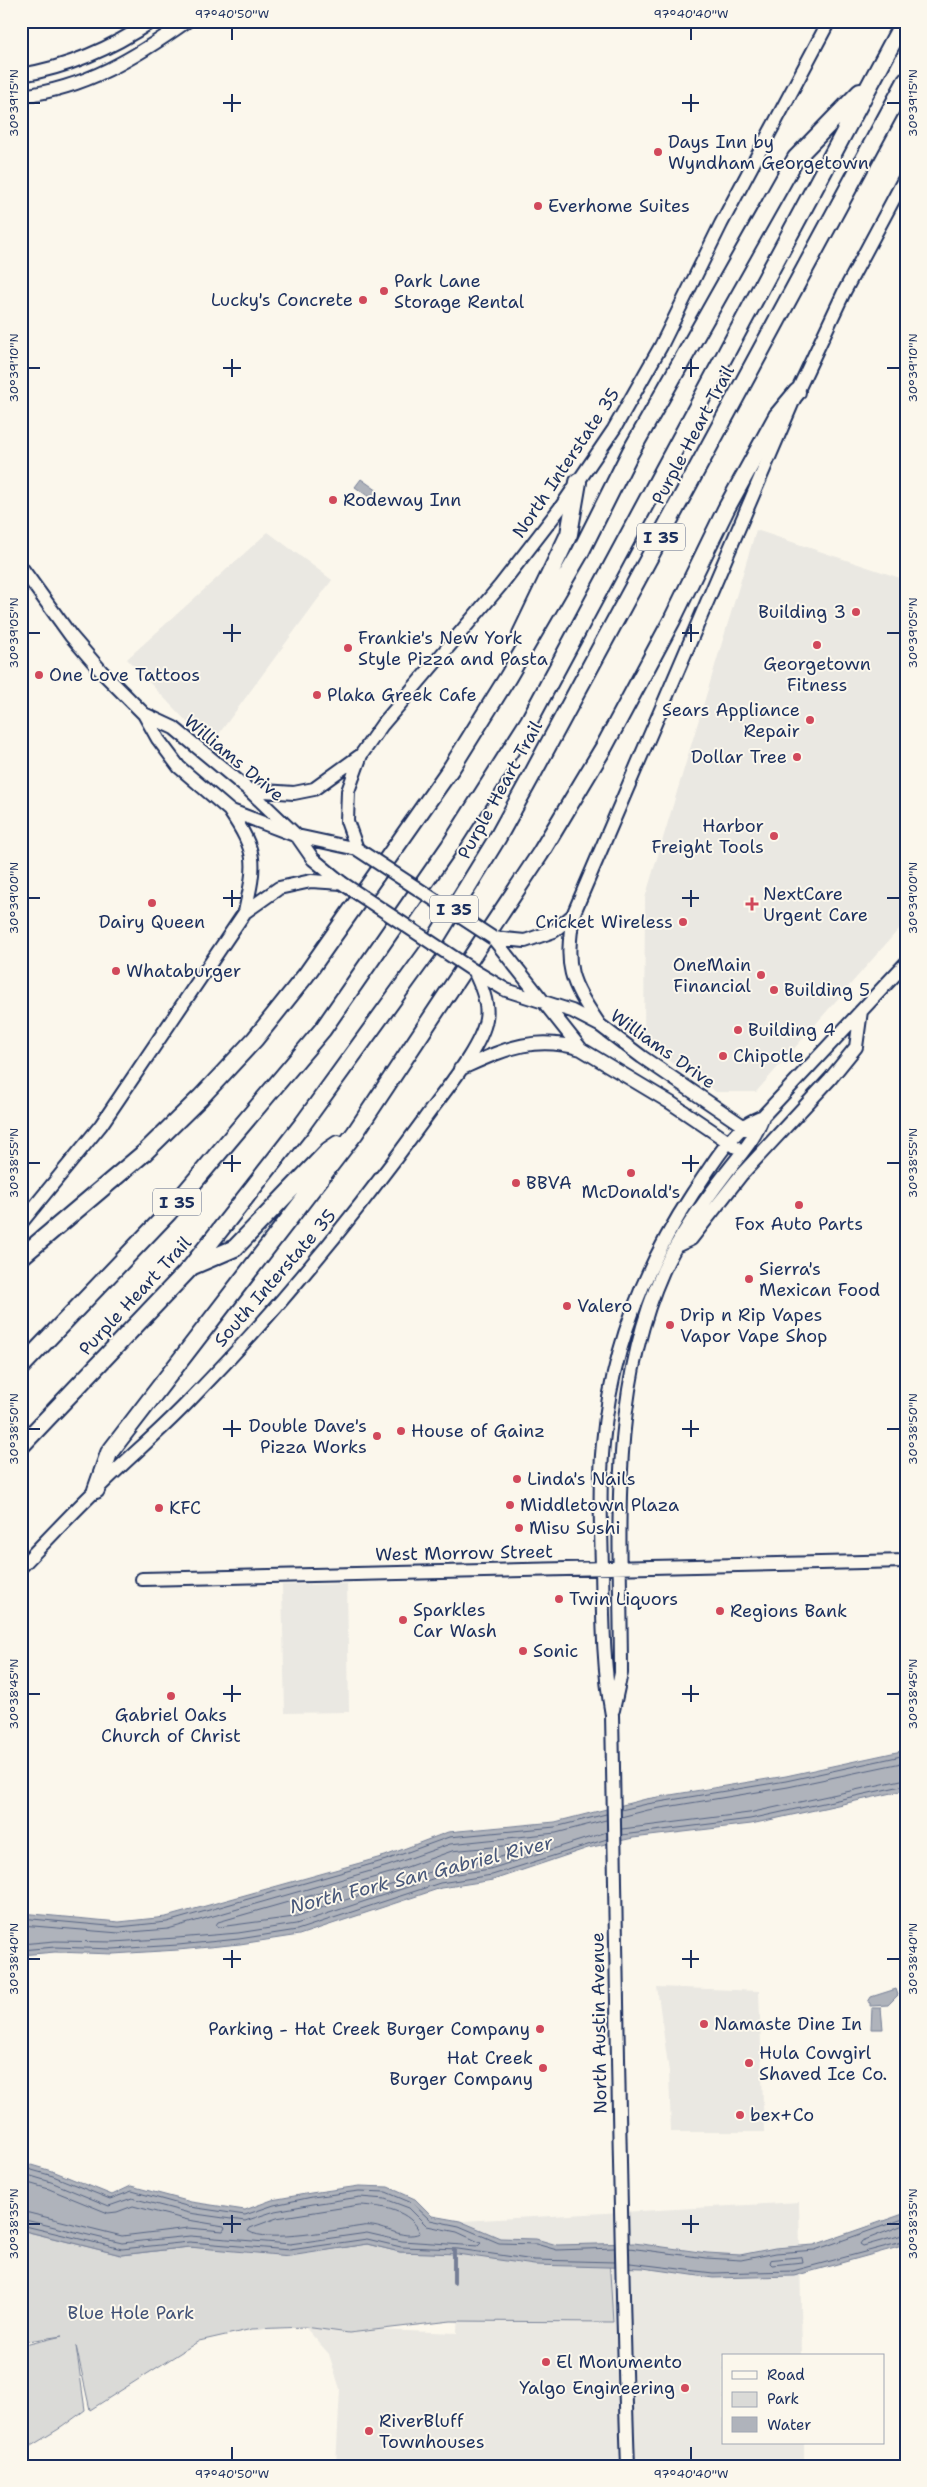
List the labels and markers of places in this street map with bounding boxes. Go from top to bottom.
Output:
place label: Days Inn by Wyndham Georgetown [668,130,869,175]
marker: Days Inn by Wyndham Georgetown [652,146,664,158]
place label: Everhome Suites [548,194,690,218]
marker: Everhome Suites [532,200,544,212]
place label: Park Lane Storage Rental [394,269,525,314]
marker: Park Lane Storage Rental [378,285,390,297]
place label: Lucky's Concrete [211,288,353,312]
marker: Lucky's Concrete [357,294,369,306]
place label: Rodeway Inn [343,488,461,512]
marker: Rodeway Inn [327,494,339,506]
place label: Building 3 [758,600,846,624]
marker: Building 3 [850,606,862,618]
place label: Frankie's New York Style Pizza and Pasta [358,626,548,671]
marker: Georgetown Fitness [811,639,823,651]
marker: Frankie's New York Style Pizza and Pasta [342,642,354,654]
place label: Georgetown Fitness [763,652,871,697]
place label: One Love Tattoos [49,663,200,687]
marker: One Love Tattoos [33,669,45,681]
place label: Plaka Greek Cafe [327,683,477,707]
marker: Plaka Greek Cafe [311,689,323,701]
place label: Sears Appliance Repair [662,698,800,743]
marker: Sears Appliance Repair [804,714,816,726]
place label: Dollar Tree [691,745,787,769]
marker: Dollar Tree [791,751,803,763]
place label: Harbor Freight Tools [651,814,764,859]
marker: Harbor Freight Tools [768,830,780,842]
place label: NextCare Urgent Care [763,882,868,927]
marker: Dairy Queen [146,897,158,909]
marker: NextCare Urgent Care [745,897,759,911]
place label: Dairy Queen [99,910,205,934]
place label: Cricket Wireless [535,910,673,934]
marker: Cricket Wireless [677,916,689,928]
place label: OneMain Financial [673,953,752,998]
place label: Whataburger [126,959,241,983]
marker: Whataburger [110,965,122,977]
marker: OneMain Financial [755,969,767,981]
place label: Building 5 [784,978,870,1002]
marker: Building 5 [768,984,780,996]
place label: Building 4 [748,1018,836,1042]
marker: Building 4 [732,1024,744,1036]
place label: Chipotle [733,1044,804,1068]
marker: Chipotle [717,1050,729,1062]
marker: McDonald's [625,1167,637,1179]
place label: BBVA [526,1171,572,1195]
marker: BBVA [510,1177,522,1189]
place label: McDonald's [582,1180,680,1204]
marker: Fox Auto Parts [793,1199,805,1211]
place label: Fox Auto Parts [735,1212,863,1236]
place label: Sierra's Mexican Food [759,1257,880,1302]
marker: Sierra's Mexican Food [743,1273,755,1285]
place label: Valero [577,1294,632,1318]
marker: Valero [561,1300,573,1312]
place label: Drip n Rip Vapes Vapor Vape Shop [680,1303,827,1348]
marker: Drip n Rip Vapes Vapor Vape Shop [664,1319,676,1331]
place label: Double Dave's Pizza Works [249,1414,367,1459]
place label: House of Gainz [411,1419,545,1443]
marker: House of Gainz [395,1425,407,1437]
marker: Double Dave's Pizza Works [371,1430,383,1442]
place label: Linda's Nails [527,1467,636,1491]
marker: Linda's Nails [511,1473,523,1485]
place label: Middletown Plaza [520,1493,679,1517]
place label: KFC [169,1496,201,1520]
marker: Middletown Plaza [504,1499,516,1511]
marker: KFC [153,1502,165,1514]
place label: Misu Sushi [529,1516,621,1540]
marker: Misu Sushi [513,1522,525,1534]
place label: Twin Liquors [569,1587,678,1611]
marker: Twin Liquors [553,1593,565,1605]
place label: Sparkles Car Wash [413,1598,497,1643]
place label: Regions Bank [730,1599,847,1623]
marker: Regions Bank [714,1605,726,1617]
marker: Sparkles Car Wash [397,1614,409,1626]
place label: Sonic [533,1639,578,1663]
marker: Sonic [517,1645,529,1657]
marker: Gabriel Oaks Church of Christ [165,1690,177,1702]
place label: Gabriel Oaks Church of Christ [101,1703,241,1748]
place label: Namaste Dine In [714,2012,862,2036]
place label: Parking - Hat Creek Burger Company [208,2017,530,2041]
marker: Namaste Dine In [698,2018,710,2030]
marker: Parking - Hat Creek Burger Company [534,2023,546,2035]
place label: Hula Cowgirl Shaved Ice Co. [759,2041,887,2086]
place label: Hat Creek Burger Company [390,2046,533,2091]
marker: Hula Cowgirl Shaved Ice Co. [743,2057,755,2069]
marker: Hat Creek Burger Company [537,2062,549,2074]
place label: bex+Co [750,2103,814,2127]
marker: bex+Co [734,2109,746,2121]
place label: El Monumento [556,2350,682,2374]
marker: El Monumento [540,2356,552,2368]
place label: Yalgo Engineering [519,2376,675,2400]
marker: Yalgo Engineering [679,2382,691,2394]
place label: RiverBluff Townhouses [379,2409,485,2454]
marker: RiverBluff Townhouses [363,2425,375,2437]

